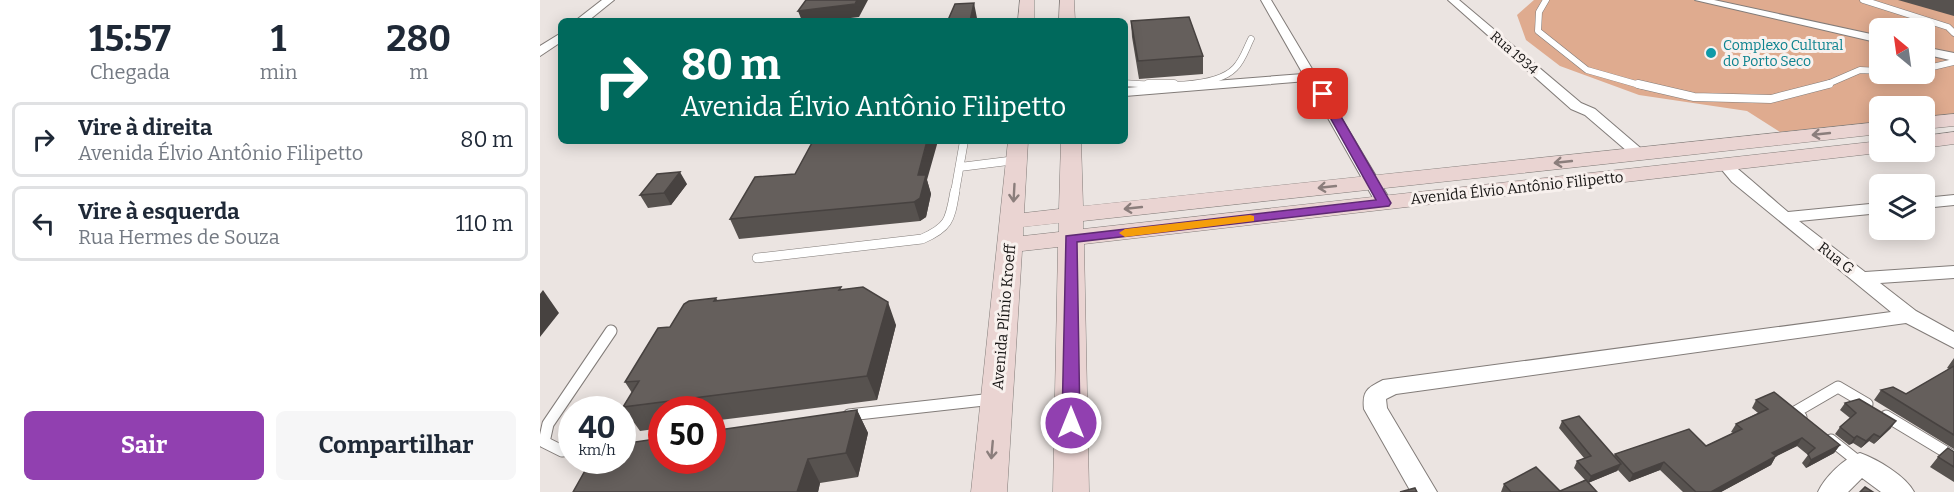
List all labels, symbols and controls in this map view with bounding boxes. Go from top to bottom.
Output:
text: 15:57 [89,17,171,61]
text: 1 [271,17,286,61]
text: 280 [386,17,451,61]
north arrow [1869,18,1935,84]
map controls [1869,18,1935,240]
street label: Rua 1934 [1487,28,1541,78]
place label: Complexo Cultural do Porto Seco [1723,37,1843,70]
text: 80 m [681,40,781,90]
icon: right [582,42,660,120]
marker: Complexo Cultural do Porto Seco [1704,46,1718,60]
text: Chegada [90,60,170,84]
text: min [260,60,297,84]
text: m [409,60,428,84]
pin [1297,68,1348,119]
icon: arrive [1306,77,1339,110]
text: Avenida Élvio Antônio Filipetto [681,91,1066,123]
button: search [1869,96,1935,162]
text: Vire à direita [78,114,212,141]
icon: right [27,123,60,156]
text: 80 m [460,126,513,153]
one-way arrow [1812,129,1832,140]
text: Avenida Élvio Antônio Filipetto [78,141,363,165]
one-way arrow [1554,157,1573,168]
street label: Avenida Élvio Antônio Filipetto [1410,168,1624,208]
button: layers [1869,174,1935,240]
one-way arrow [1318,182,1338,193]
one-way arrow [1009,183,1020,203]
text: Vire à esquerda [78,198,239,225]
one-way arrow [1124,203,1144,214]
icon: left [27,207,60,240]
text: 110 m [456,210,513,237]
text: Rua Hermes de Souza [78,225,280,249]
street label: Rua G [1814,238,1858,278]
street label: Avenida Plínio Kroeff [989,241,1020,391]
position arrow [1039,391,1103,455]
speed limit sign: 50 [648,396,726,474]
text: 40 [578,410,616,446]
button: Sair [24,411,264,480]
button: Compartilhar [276,411,516,480]
one-way arrow [986,440,997,460]
text: km/h [578,441,616,459]

